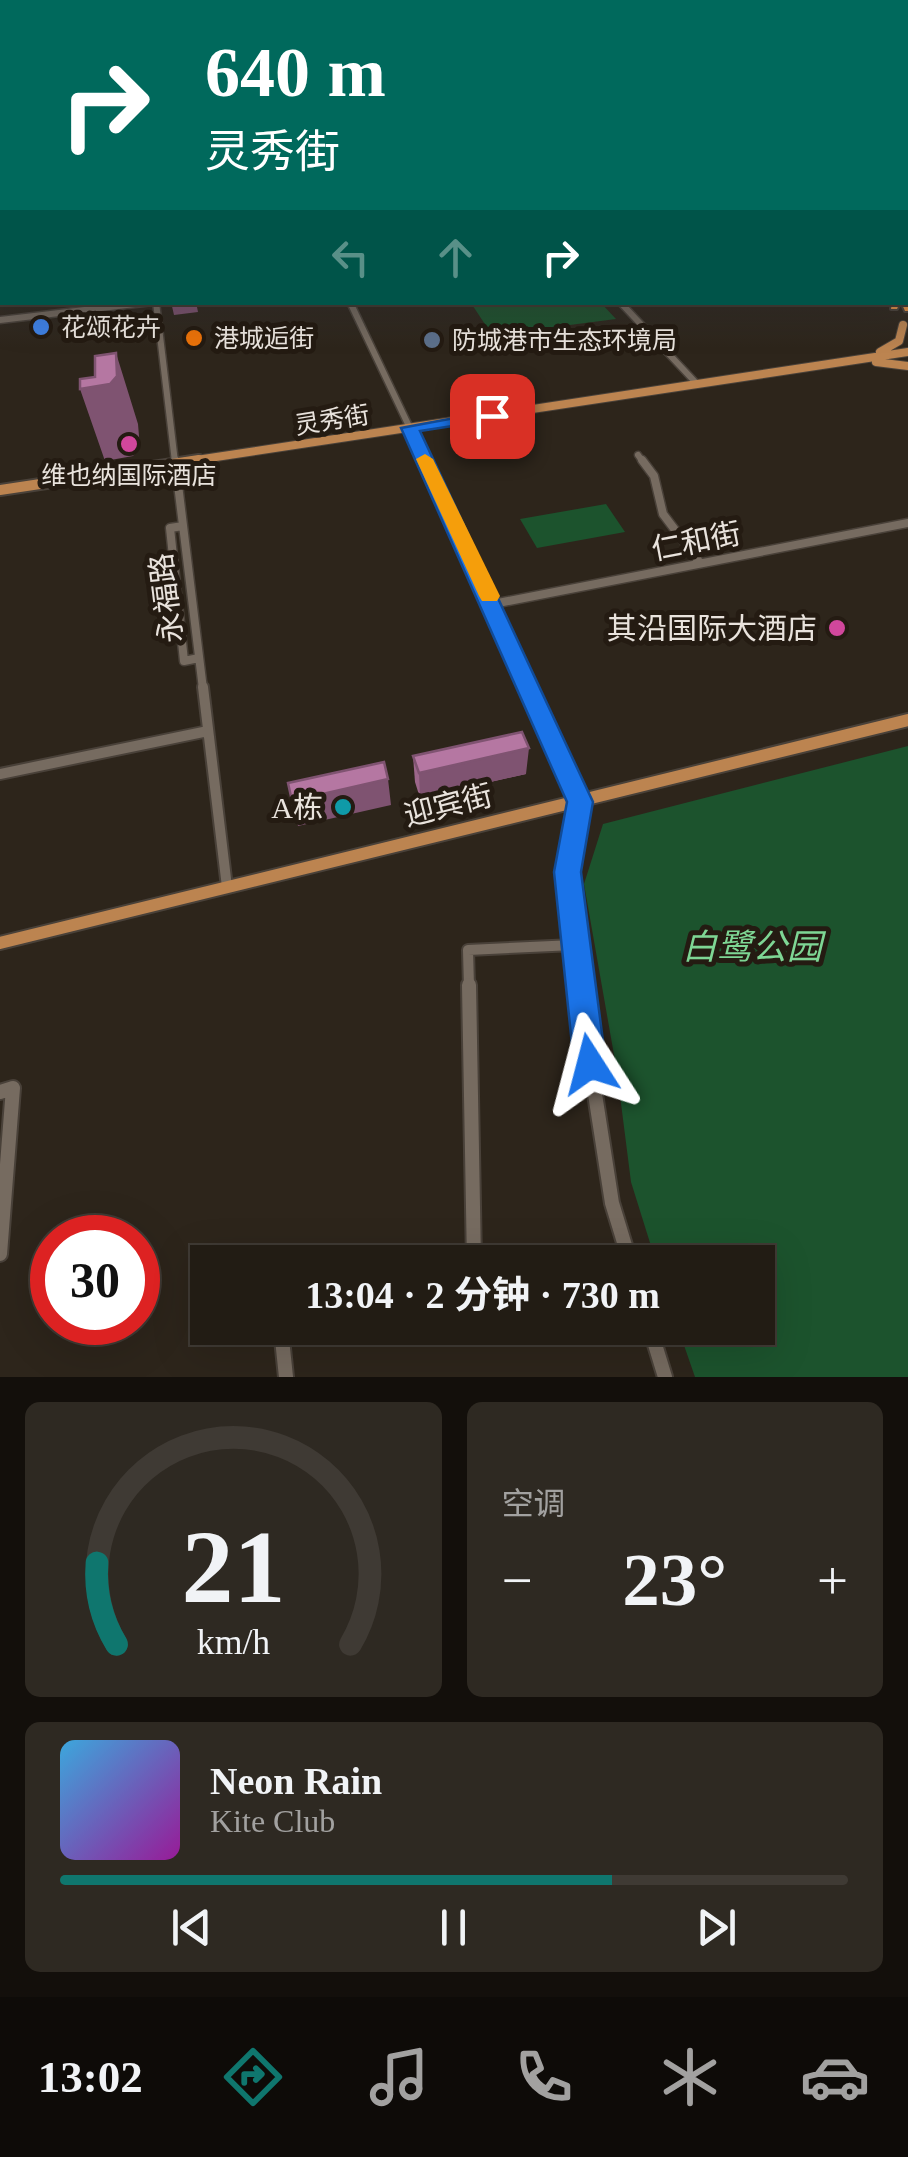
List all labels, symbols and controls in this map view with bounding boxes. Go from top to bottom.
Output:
text: 640 m [205,34,386,111]
icon: right [40,40,170,170]
text: 灵秀街 [205,127,340,177]
icon: left [323,230,378,285]
icon: ahead [428,230,483,285]
icon: right [533,230,588,285]
place label: 花颂花卉 [61,314,161,341]
marker: 花颂花卉 [30,316,52,338]
place label: 港城逅街 [214,325,314,352]
marker: 港城逅街 [183,327,205,349]
place label: 防城港市生态环境局 [452,327,677,354]
marker: 防城港市生态环境局 [421,329,443,351]
pin [450,374,535,459]
icon: arrive [465,389,520,444]
street label: 灵秀街 [293,401,371,439]
marker: 维也纳国际酒店 [118,433,140,455]
place label: 维也纳国际酒店 [41,462,217,489]
street label: 仁和街 [649,516,743,566]
street label: 永福路 [144,551,188,645]
place label: 其沿国际大酒店 [607,612,817,645]
marker: 其沿国际大酒店 [826,617,848,639]
street label: 迎宾街 [400,778,496,832]
place label: A栋 [271,791,323,824]
marker: A栋 [332,796,354,818]
park label: 白鹭公园 [682,928,827,967]
position arrow [538,1012,642,1116]
speed limit sign: 30 [30,1215,160,1345]
text: 13:04 · 2 分钟 · 730 m [305,1274,660,1316]
text: 空调 [502,1486,566,1522]
text: 21 [181,1509,285,1624]
text: 23° [622,1538,727,1621]
text: − [502,1550,533,1611]
text: + [817,1550,848,1611]
text: km/h [197,1622,270,1662]
text: Neon Rain [210,1760,382,1802]
text: Kite Club [210,1803,335,1839]
icon: previous [164,1900,219,1955]
icon: pause [426,1900,481,1955]
icon: next [689,1900,744,1955]
icon: directions [218,2042,288,2112]
icon: music [364,2042,434,2112]
icon: phone [509,2042,579,2112]
icon: climate [655,2042,725,2112]
icon: car [800,2042,870,2112]
text: 13:02 [38,2052,143,2102]

